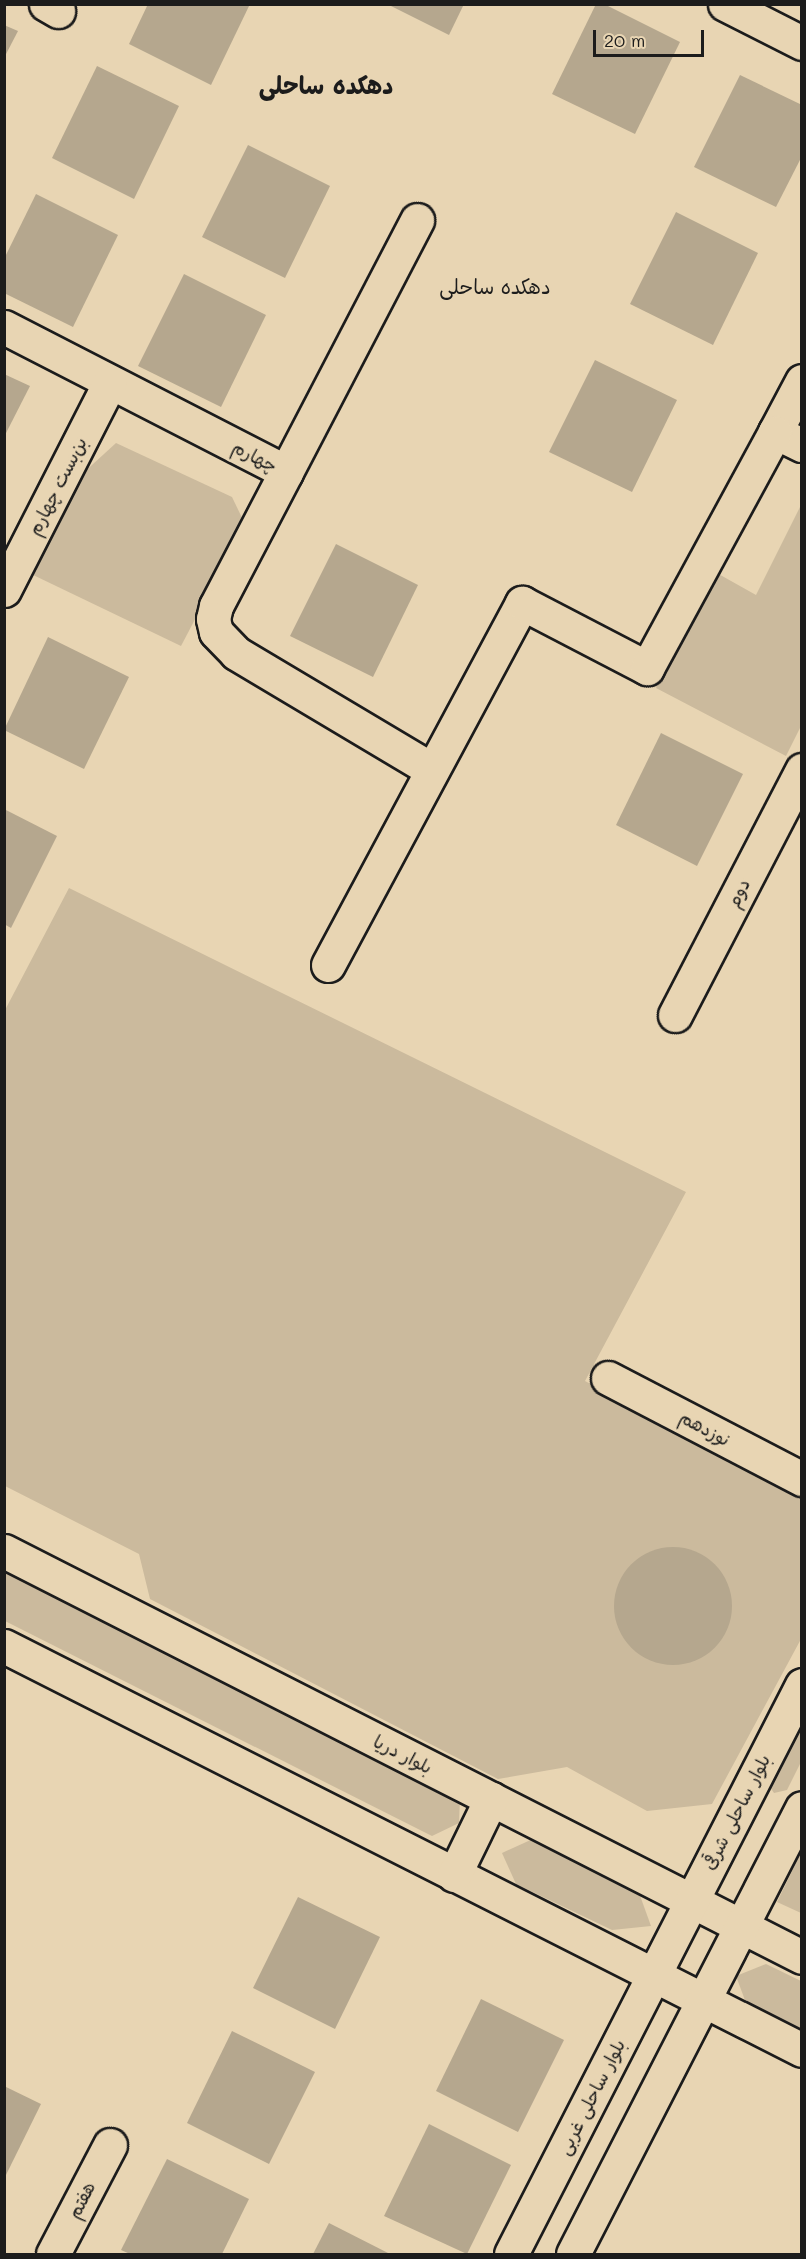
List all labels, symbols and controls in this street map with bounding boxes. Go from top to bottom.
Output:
scale bar [596,18,707,56]
text: 20 m [604,28,645,52]
district label: دهکده ساحلی [259,71,393,99]
district label: دهکده ساحلی [439,274,551,298]
street label: بن‌بست چهارم [23,433,91,539]
street label: چهارم [229,436,281,476]
street label: دوم [722,875,754,911]
street label: نوزدهم [676,1406,734,1450]
street label: بلوار دریا [370,1730,436,1778]
street label: بلوار ساحلی شرقی [698,1751,774,1873]
street label: بلوار ساحلی غربی [553,2036,629,2158]
street label: هفتم [63,2178,99,2222]

